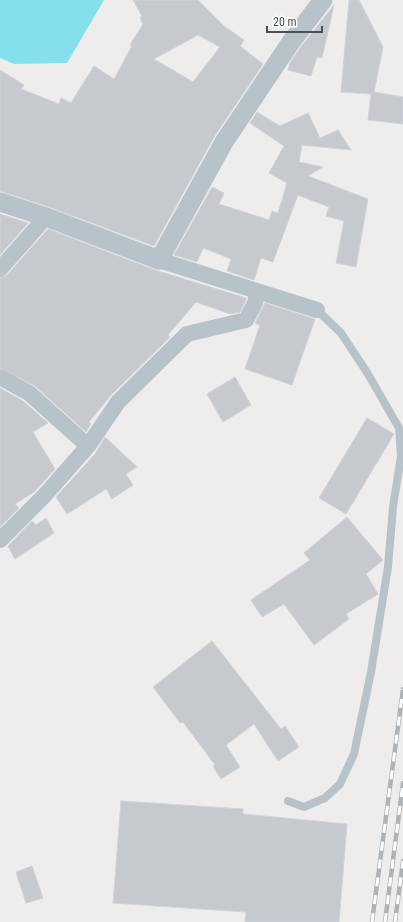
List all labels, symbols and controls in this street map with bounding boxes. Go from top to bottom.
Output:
scale bar [267,8,322,34]
text: 20 m [273,15,297,29]

